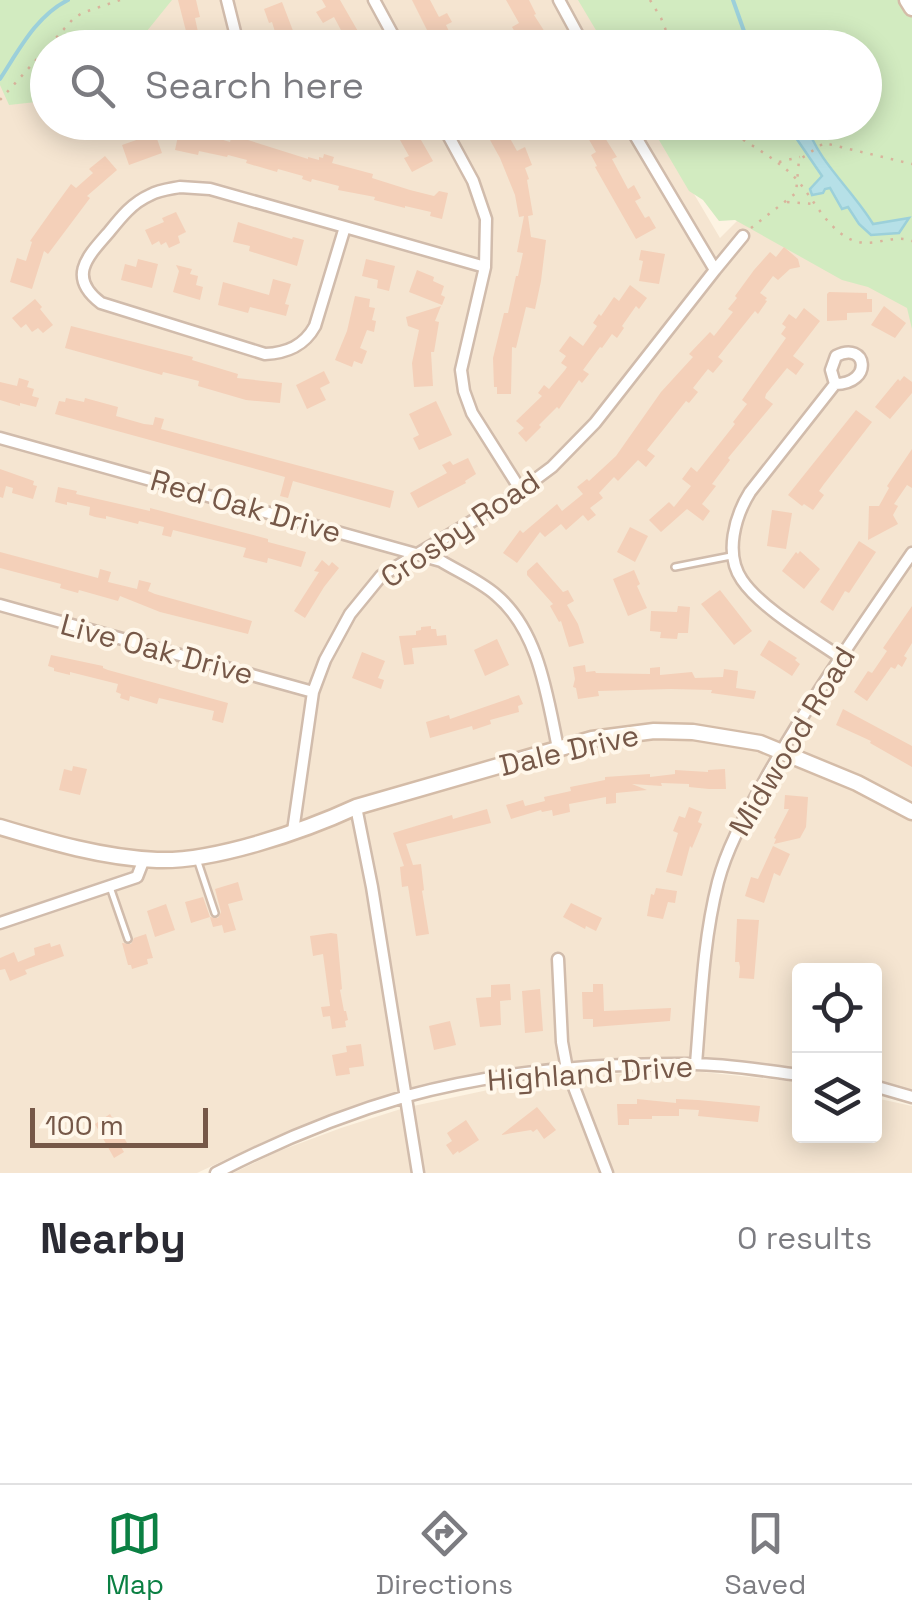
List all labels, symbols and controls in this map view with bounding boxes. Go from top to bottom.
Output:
search box [30,30,882,140]
icon: search [65,58,120,113]
text: Search here [145,61,364,109]
street label: Red Oak Drive [146,460,346,552]
street label: Crosby Road [373,462,547,596]
street label: Live Oak Drive [56,605,258,693]
street label: Midwood Road [720,639,864,843]
street label: Dale Drive [496,715,642,785]
map controls [792,963,882,1143]
button: locate [792,963,882,1053]
street label: Highland Drive [486,1046,694,1100]
button: layers [792,1053,882,1143]
scale bar [30,1103,208,1148]
text: 100 m [45,1107,124,1143]
text: Nearby [40,1212,186,1265]
text: 0 results [737,1218,872,1258]
tab: Map [106,1506,164,1602]
tab: Directions [376,1506,513,1602]
tab: Saved [725,1506,806,1602]

